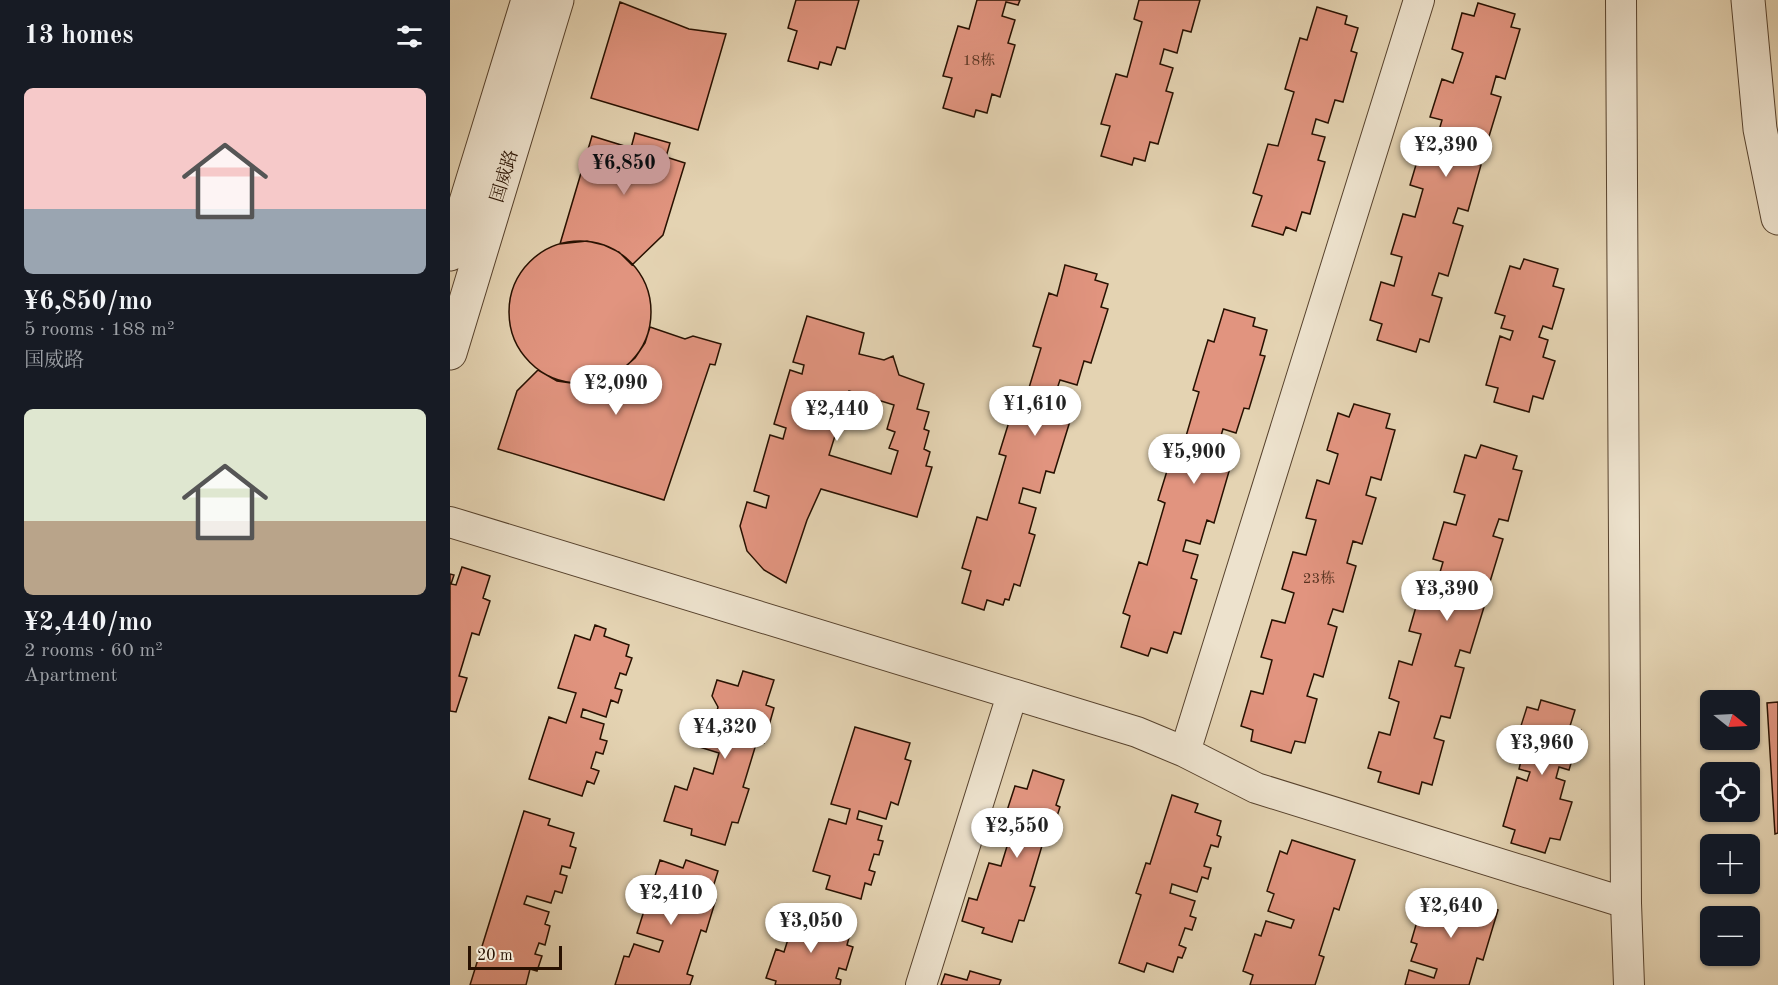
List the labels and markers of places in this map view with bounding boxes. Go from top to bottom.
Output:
pin: ¥2,390 [1397,127,1495,178]
pin: ¥6,850 [575,145,673,196]
pin: ¥2,090 [567,365,665,416]
pin: ¥1,610 [986,386,1084,437]
pin: ¥2,440 [788,391,886,442]
pin: ¥5,900 [1145,434,1243,485]
pin: ¥3,390 [1398,571,1496,622]
pin: ¥4,320 [676,709,774,760]
pin: ¥3,960 [1493,725,1591,776]
pin: ¥2,550 [968,808,1066,859]
pin: ¥2,410 [622,875,720,926]
pin: ¥2,640 [1402,888,1500,939]
pin: ¥3,050 [762,903,860,954]

